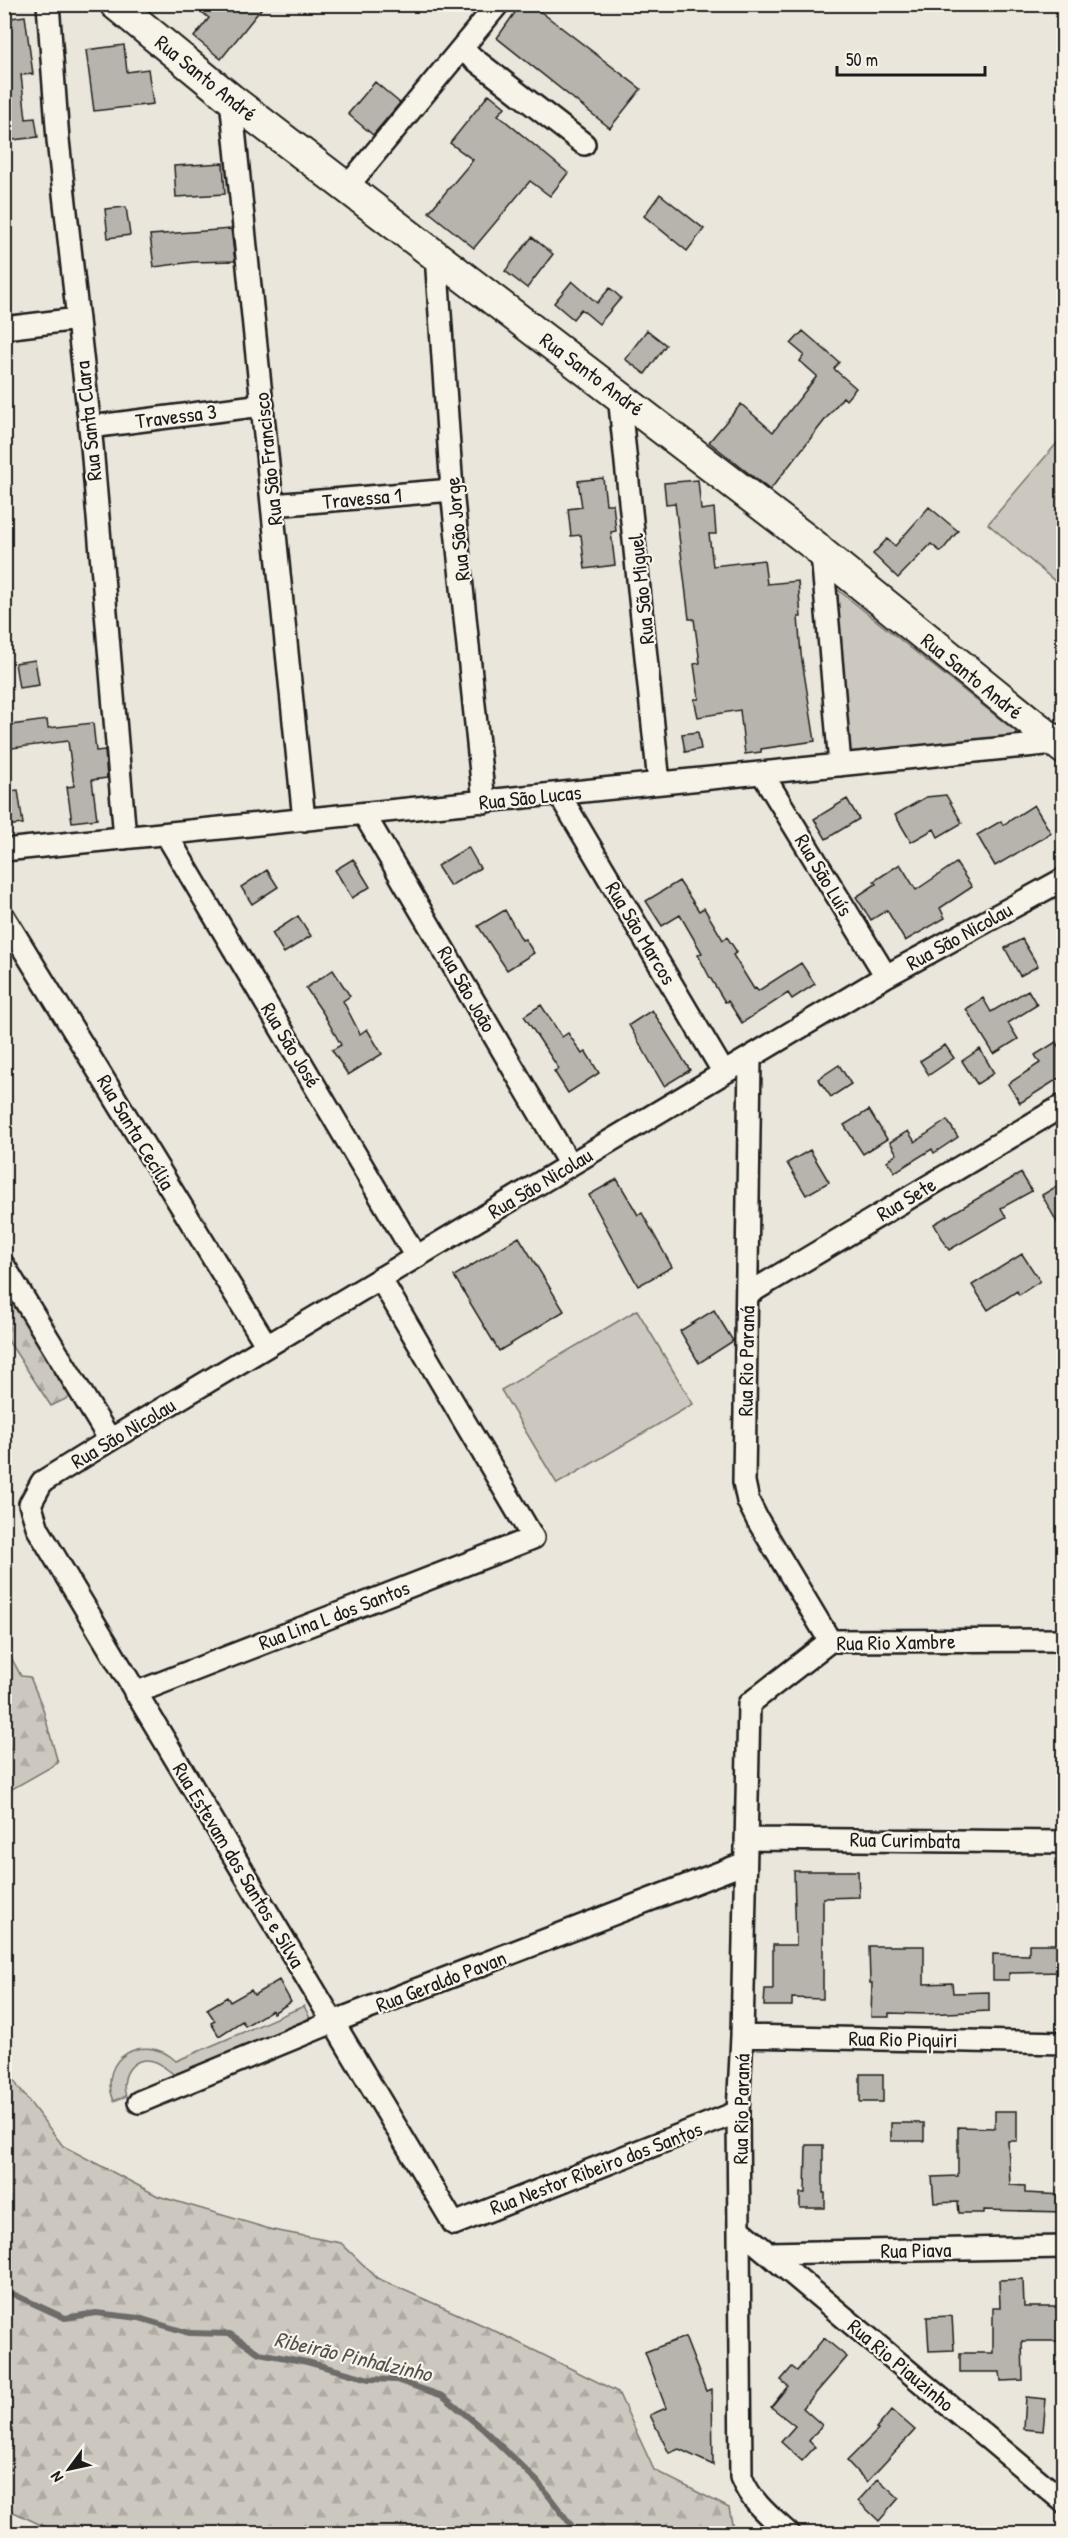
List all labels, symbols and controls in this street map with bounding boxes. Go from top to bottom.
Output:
street label: Rua Santo André [149,28,263,128]
scale bar [837,39,986,77]
text: 50 m [846,47,878,72]
street label: Rua Santo André [534,325,650,423]
street label: Rua Santa Clara [67,360,109,482]
street label: Rua São Francisco [247,391,289,527]
street label: Travessa 3 [134,397,218,435]
street label: Rua São Jorge [437,476,477,582]
street label: Travessa 1 [321,480,403,516]
street label: Rua São Miguel [621,532,661,646]
street label: Rua Santo André [915,626,1029,726]
street label: Rua São Lucas [477,777,583,817]
street label: Rua São Luís [788,828,860,922]
street label: Rua São Marcos [599,876,683,990]
street label: Rua São Nicolau [901,895,1018,977]
street label: Rua São João [431,941,503,1037]
street label: Rua São José [254,997,328,1093]
street label: Rua Santa Cecília [90,1069,182,1195]
street label: Rua São Nicolau [482,1140,598,1226]
street label: Rua Sete [871,1170,941,1228]
street label: Rua Rio Paraná [731,1305,761,1417]
street label: Rua São Nicolau [65,1390,181,1476]
street label: Rua Lina L dos Santos [254,1573,414,1657]
street label: Rua Rio Xambre [836,1626,956,1658]
street label: Rua Estevam dos Santos e Silva [166,1757,312,1973]
street label: Rua Curimbata [850,1825,960,1855]
street label: Rua Geraldo Pavan [372,1943,510,2019]
street label: Rua Rio Piquiri [848,2024,958,2054]
street label: Rua Rio Paraná [726,2053,756,2165]
street label: Rua Nestor Ribeiro dos Santos [486,2114,706,2222]
street label: Rua Piava [880,2235,952,2265]
street label: Rua Rio Piauzinho [842,2312,960,2418]
water label: Ribeirão Pinhalzinho [272,2323,437,2389]
north arrow [39,2439,99,2499]
text: N [45,2467,68,2487]

